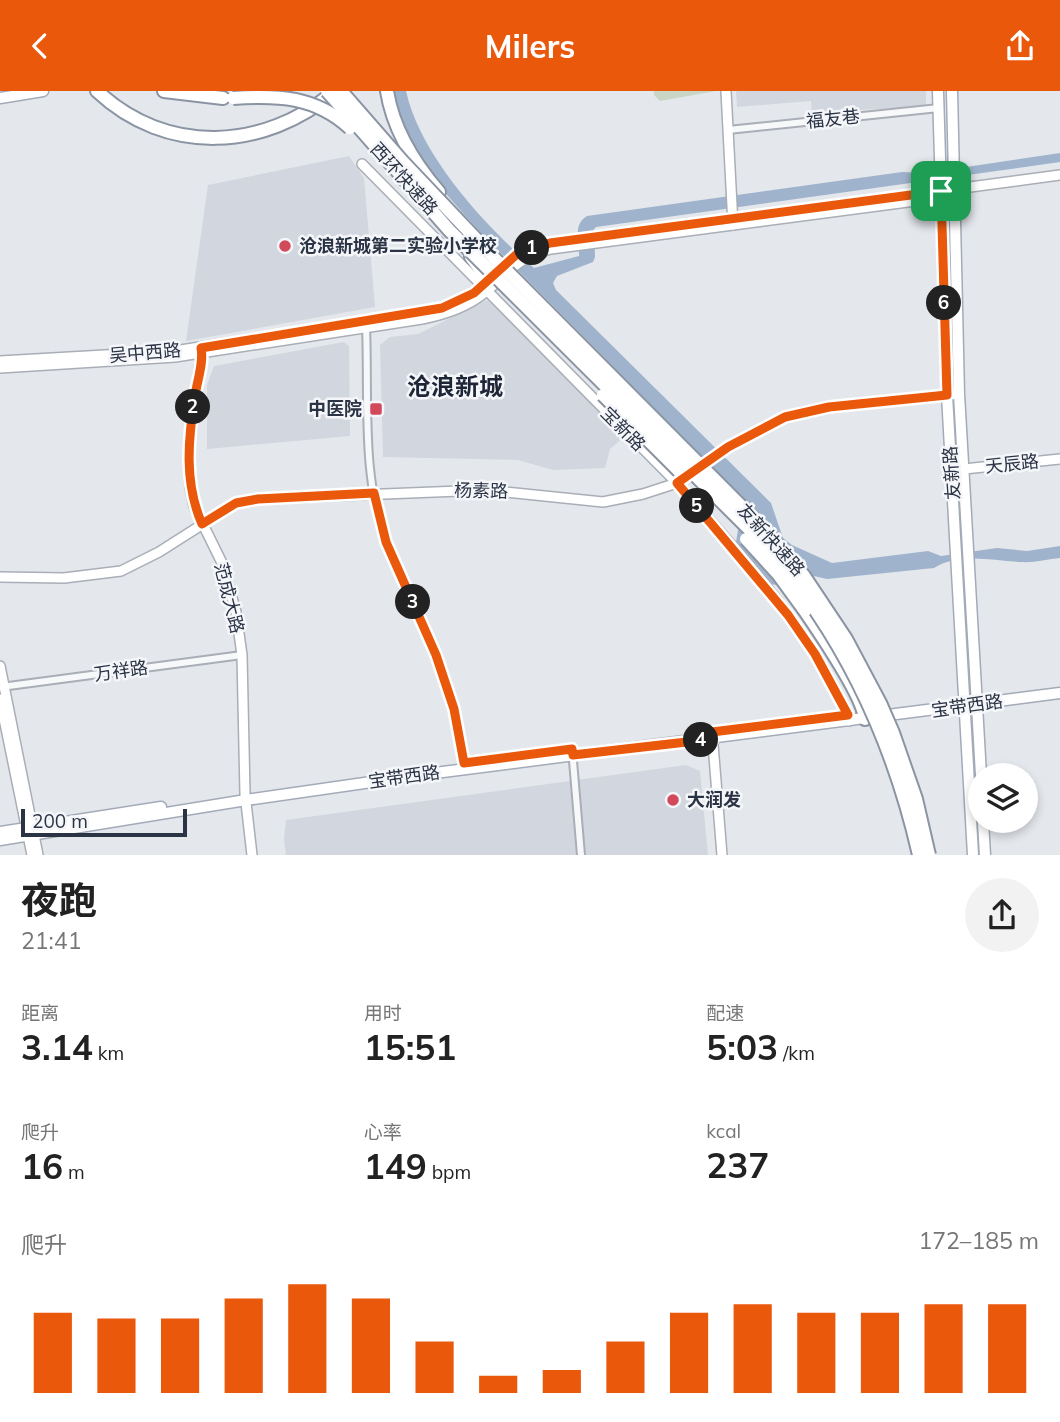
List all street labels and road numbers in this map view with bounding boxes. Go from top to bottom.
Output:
street label: 福友巷 [805,104,861,133]
street label: 西环快速路 [366,138,443,220]
street label: 吴中西路 [108,338,182,367]
street label: 宝新路 [596,401,651,456]
street label: 友新路 [938,445,965,501]
street label: 天辰路 [984,449,1040,478]
street label: 杨素路 [454,479,508,502]
street label: 友新快速路 [733,499,810,581]
street label: 范成大路 [210,560,249,636]
street label: 万祥路 [93,655,149,686]
street label: 宝带西路 [930,689,1004,722]
street label: 宝带西路 [367,760,441,793]

